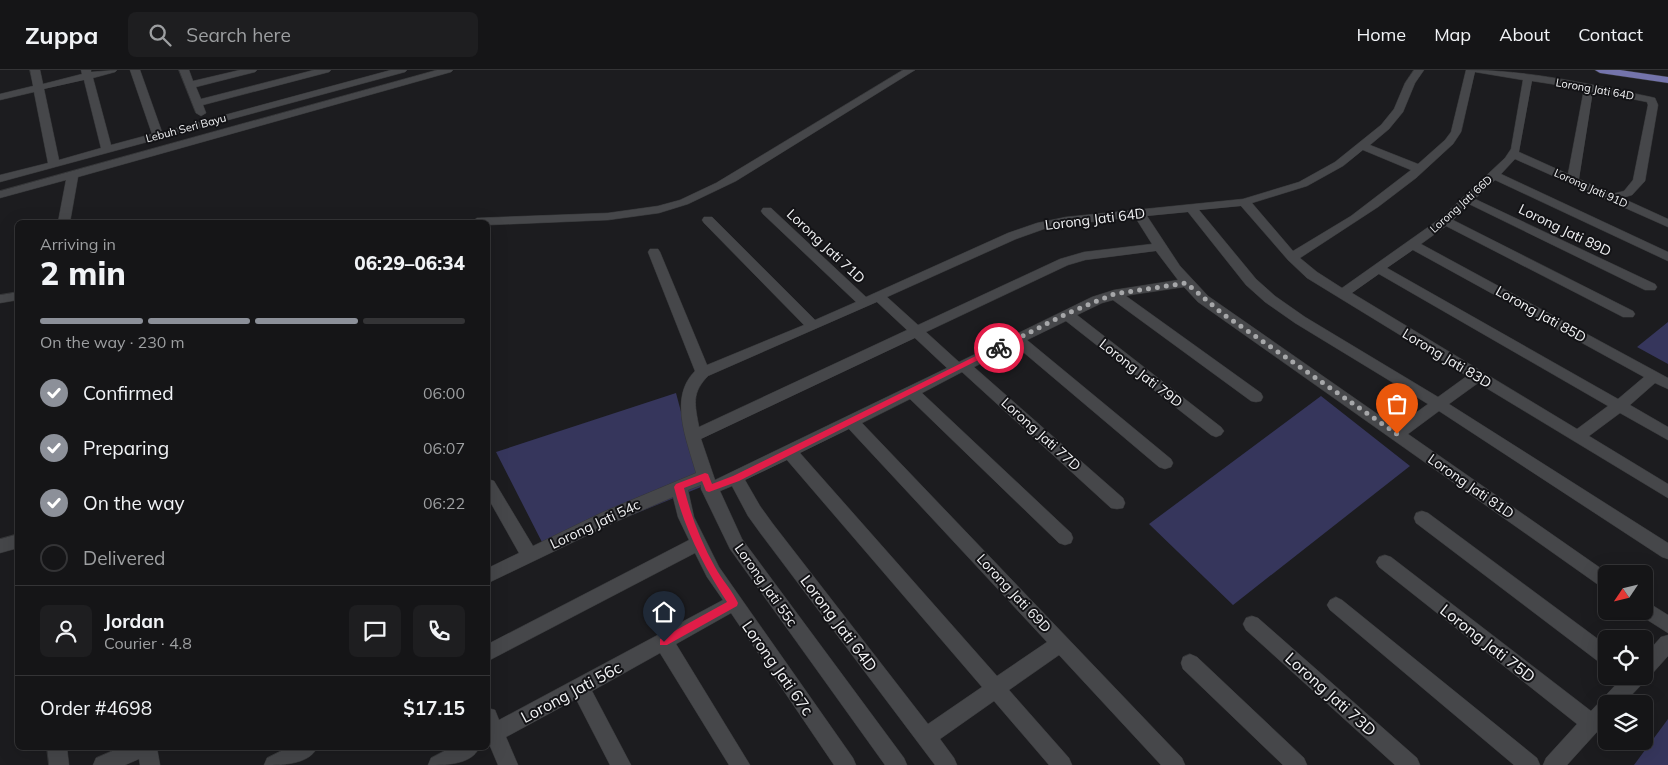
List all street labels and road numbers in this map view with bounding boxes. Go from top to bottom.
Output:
street label: Lorong Jati 64D [1555,75,1635,103]
street label: Lebuh Seri Bayu [144,111,228,145]
street label: Lorong Jati 91D [1552,165,1630,211]
street label: Lorong Jati 66D [1427,172,1495,236]
street label: Lorong Jati 89D [1516,200,1614,260]
street label: Lorong Jati 64D [1044,204,1146,234]
street label: Lorong Jati 71D [783,205,869,287]
street label: Lorong Jati 85D [1492,282,1590,346]
street label: Lorong Jati 83D [1399,324,1495,392]
street label: Lorong Jati 79D [1096,335,1186,411]
street label: Lorong Jati 77D [997,394,1085,474]
street label: Lorong Jati 81D [1424,450,1518,522]
street label: Lorong Jati 54c [547,495,643,553]
street label: Lorong Jati 55c [731,540,801,630]
street label: Lorong Jati 69D [973,550,1055,636]
street label: Lorong Jati 64D [796,571,882,675]
street label: Lorong Jati 75D [1436,600,1540,686]
street label: Lorong Jati 67c [738,617,818,719]
street label: Lorong Jati 73D [1281,648,1381,740]
street label: Lorong Jati 56c [517,657,625,727]

